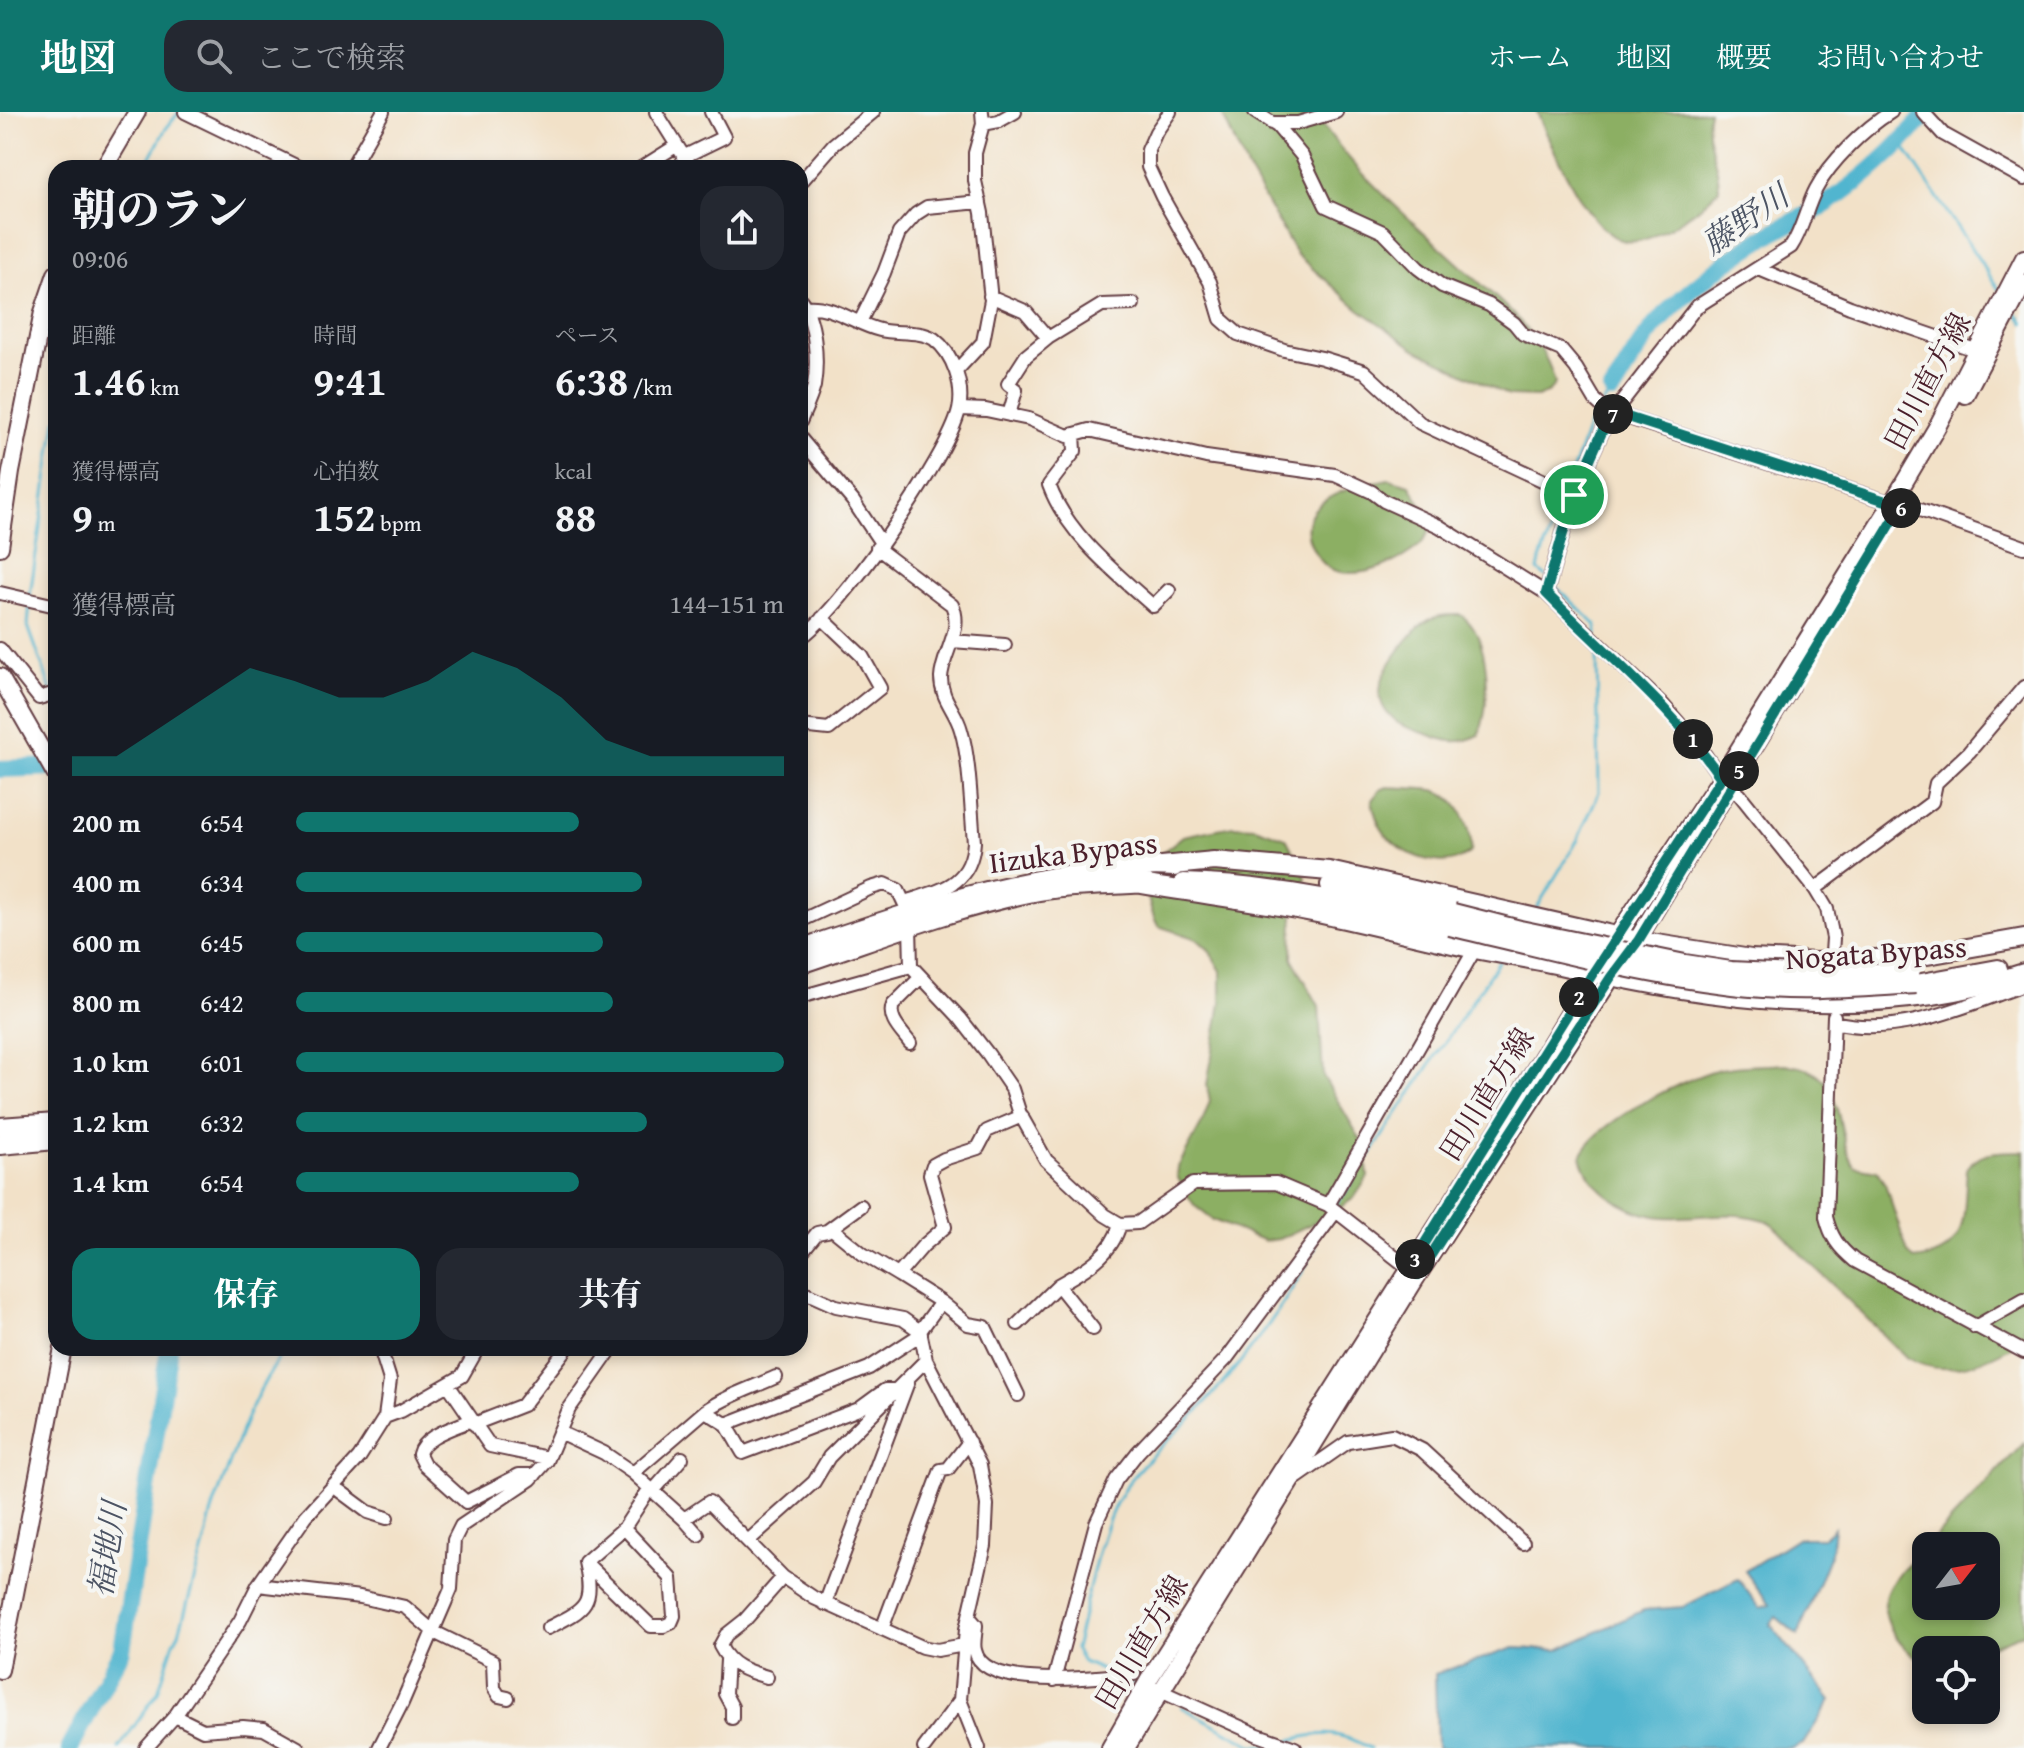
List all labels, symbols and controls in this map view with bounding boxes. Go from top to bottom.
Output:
search box [164,20,724,92]
text: 地図 [40,29,116,85]
icon: search [192,34,236,78]
text: ここで検索 [256,35,406,79]
text: ホーム [1488,36,1572,77]
text: 地図 [1616,36,1672,77]
text: 概要 [1716,36,1772,77]
text: お問い合わせ [1816,36,1984,77]
water label: 藤野川 [1692,171,1800,265]
text: 朝のラン [72,177,248,241]
button: share [700,186,784,270]
text: 09:06 [72,239,128,278]
street label: 田川直方線 [1872,304,1982,458]
text: 距離 [72,319,116,351]
text: 時間 [313,319,357,351]
text: ペース [555,319,620,351]
text: 1.46 [72,351,145,410]
text: 9:41 [313,351,387,410]
text: 6:38 [555,351,628,410]
text: km [145,371,179,403]
text: /km [628,371,673,403]
pin: 7 [1593,394,1633,434]
text: 7 [1607,398,1619,430]
text: 獲得標高 [72,455,160,487]
text: 心拍数 [313,455,379,487]
text: kcal [555,455,592,487]
pin [1540,461,1608,529]
icon: arrive [1552,473,1596,517]
text: 9 [72,487,93,546]
text: 152 [313,487,376,546]
text: 88 [555,487,596,546]
pin: 6 [1881,488,1921,528]
text: 6 [1895,492,1907,524]
text: m [93,507,116,539]
text: bpm [376,507,422,539]
text: 144–151 m [670,584,784,623]
text: 獲得標高 [72,585,176,624]
pin: 1 [1673,719,1713,759]
text: 1 [1687,723,1699,755]
pin: 5 [1719,751,1759,791]
text: 5 [1733,755,1745,787]
text: 200 m [72,803,140,842]
text: 6:54 [200,803,244,842]
street label: Iizuka Bypass [986,820,1160,884]
text: 400 m [72,863,140,902]
text: 6:34 [200,863,244,902]
text: 600 m [72,923,140,962]
text: 6:45 [200,923,244,962]
street label: Nogata Bypass [1784,924,1968,980]
pin: 2 [1559,977,1599,1017]
text: 2 [1573,981,1585,1013]
text: 800 m [72,983,140,1022]
text: 6:42 [200,983,244,1022]
street label: 田川直方線 [1428,1019,1544,1169]
text: 1.0 km [72,1043,149,1082]
text: 6:01 [200,1043,244,1082]
text: 1.2 km [72,1103,149,1142]
text: 6:32 [200,1103,244,1142]
text: 1.4 km [72,1163,149,1202]
text: 6:54 [200,1163,244,1202]
pin: 3 [1395,1239,1435,1279]
text: 3 [1409,1243,1421,1275]
button: 保存 [72,1248,420,1340]
button: 共有 [436,1248,784,1340]
water label: 福地川 [76,1495,138,1600]
north arrow [1912,1532,2000,1620]
map controls [1912,1532,2000,1724]
street label: 田川直方線 [1084,1566,1198,1718]
button: locate [1912,1636,2000,1724]

